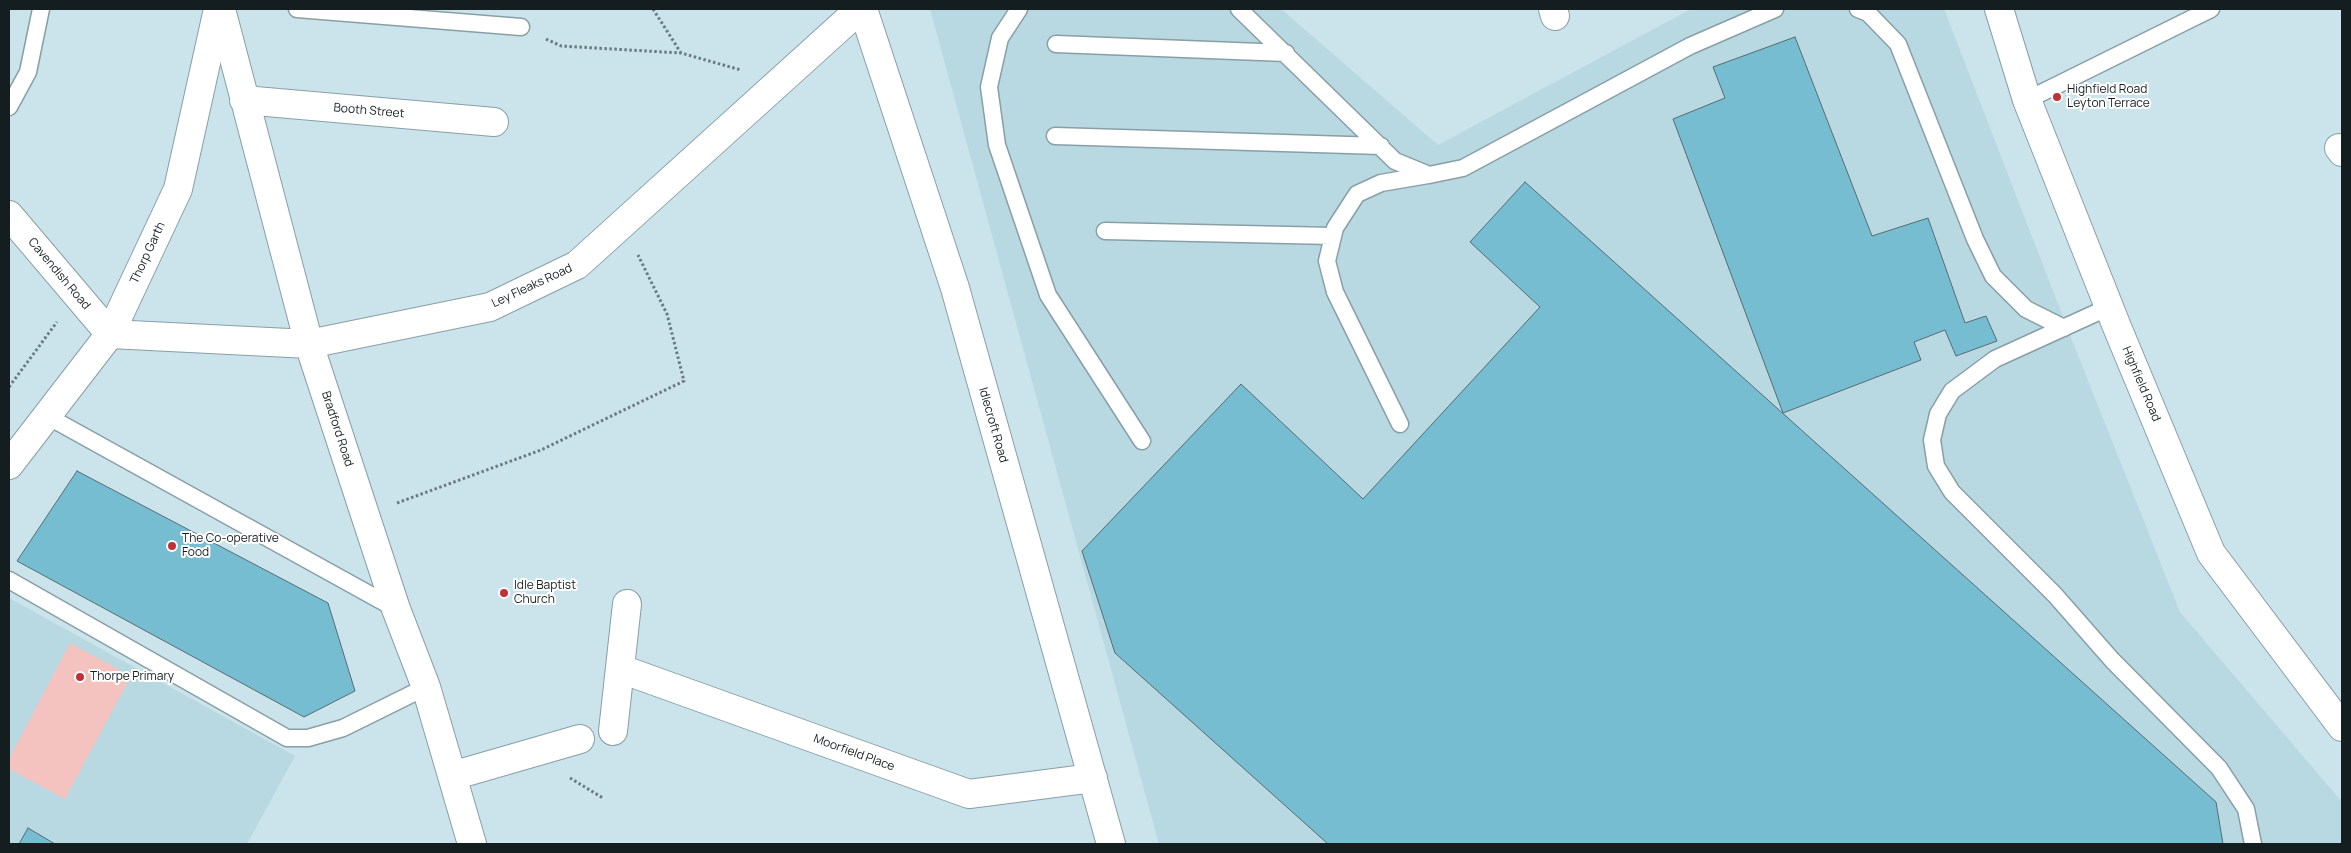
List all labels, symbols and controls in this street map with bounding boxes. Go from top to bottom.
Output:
place label: Highfield Road Leyton Terrace [2067,83,2150,111]
marker: Highfield Road Leyton Terrace [2051,91,2063,103]
street label: Booth Street [333,101,405,121]
street label: Thorp Garth [127,220,169,286]
street label: Cavendish Road [25,235,93,313]
street label: Ley Fleaks Road [489,261,575,311]
street label: Highfield Road [2119,344,2163,424]
street label: Idlecroft Road [975,386,1011,464]
street label: Bradford Road [318,389,356,469]
place label: The Co-operative Food [182,532,279,560]
marker: The Co-operative Food [166,540,178,552]
place label: Idle Baptist Church [514,579,576,607]
marker: Idle Baptist Church [498,587,510,599]
place label: Thorpe Primary [90,670,174,684]
marker: Thorpe Primary [74,671,86,683]
street label: Moorfield Place [811,732,897,774]

